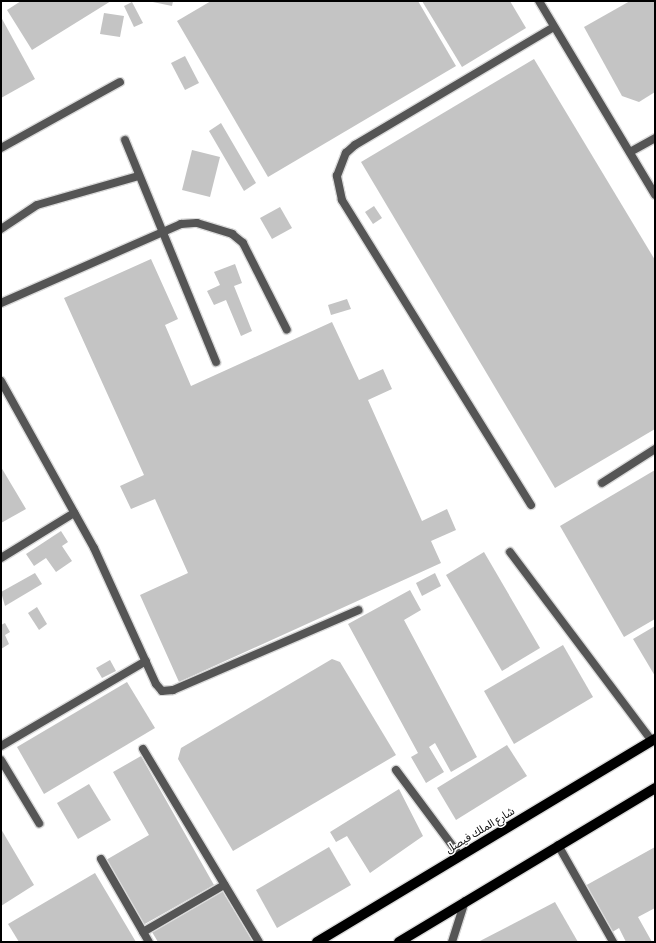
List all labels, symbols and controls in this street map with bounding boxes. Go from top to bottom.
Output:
street label: شارع الملك فيصل [443,804,517,856]

